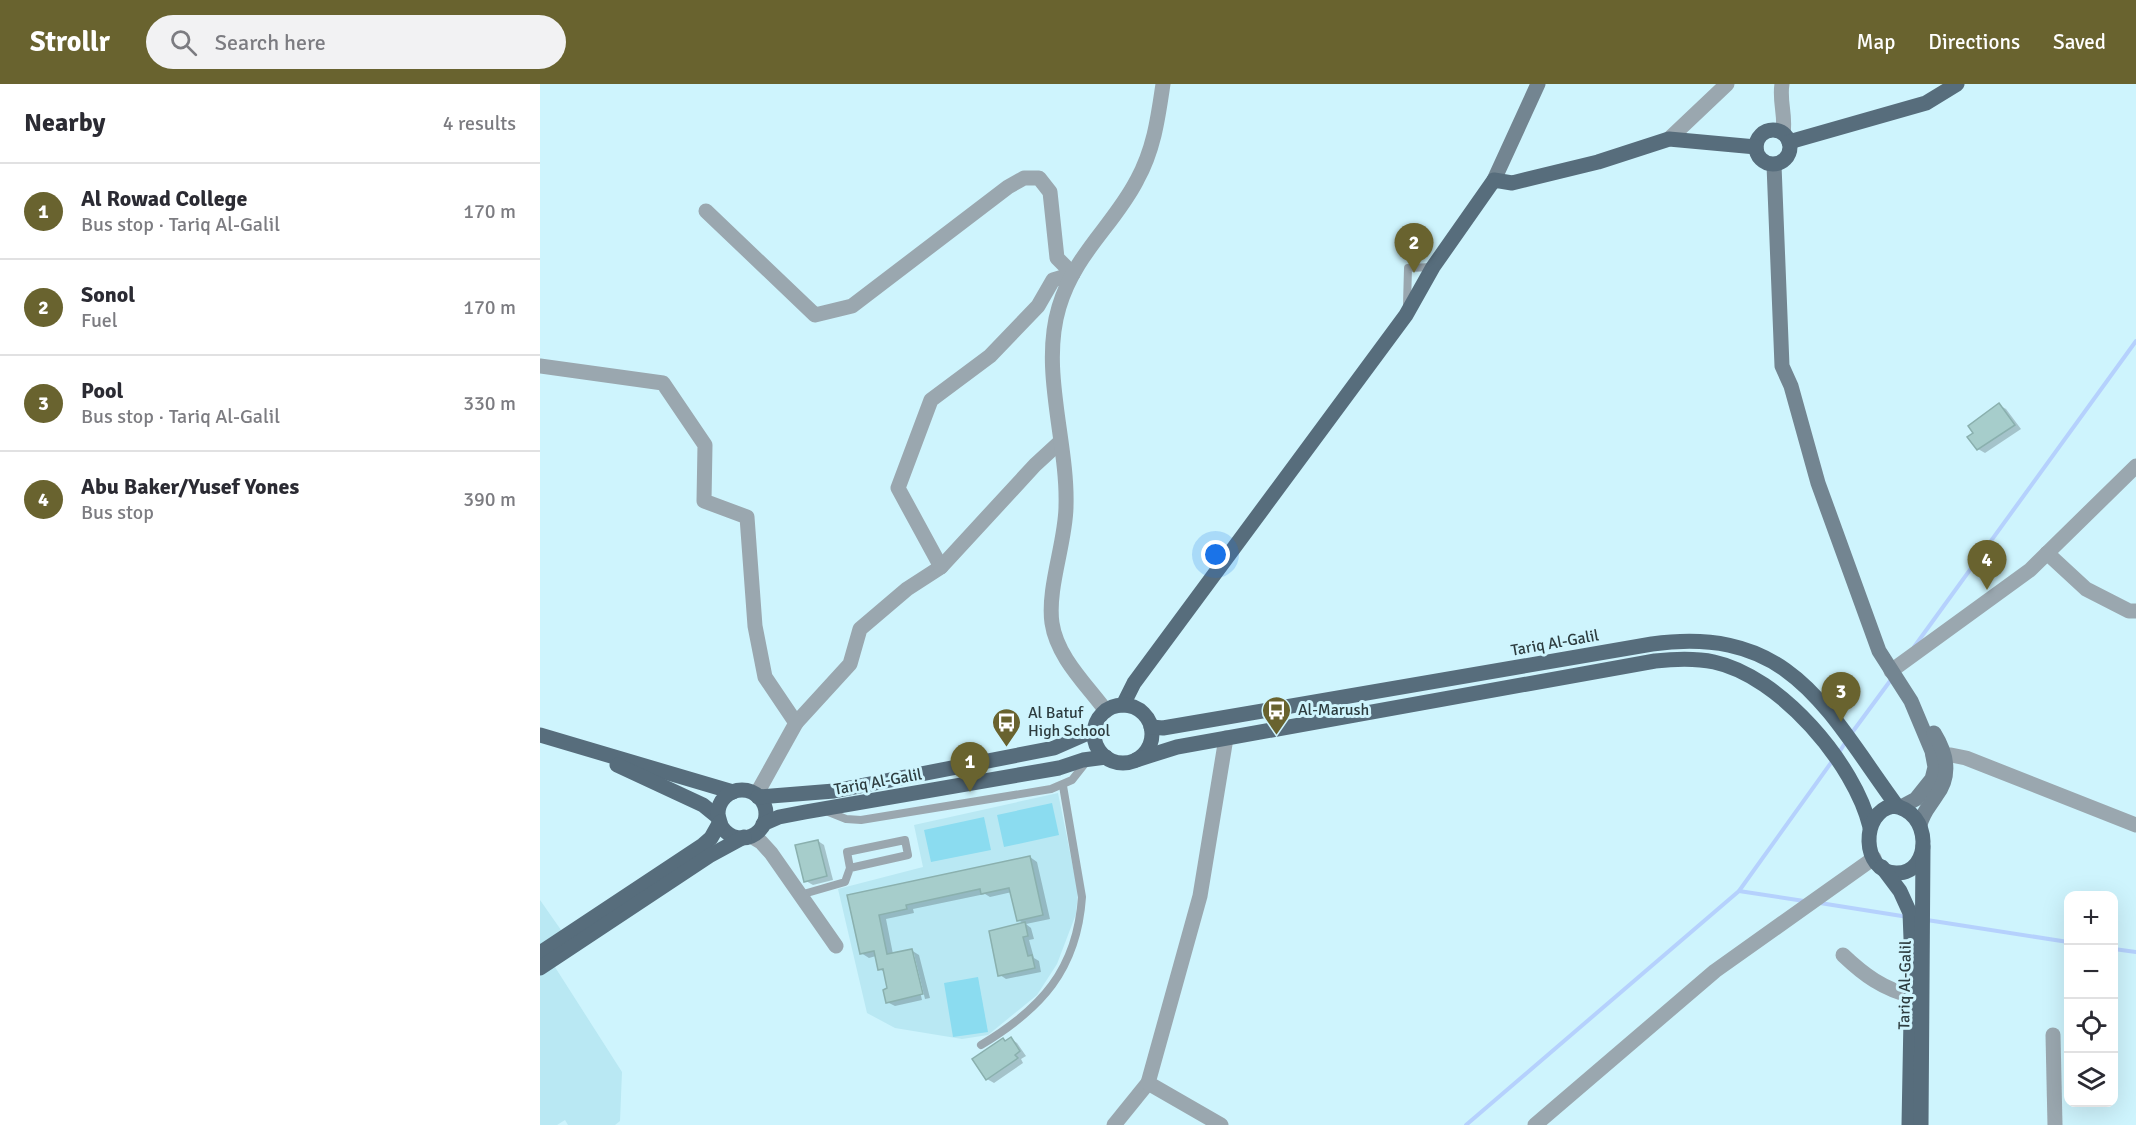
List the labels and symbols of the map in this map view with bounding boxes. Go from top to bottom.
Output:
pin: 2 [1394,224,1434,273]
your location [1201,540,1230,569]
pin: 4 [1968,540,2006,590]
street label: Tariq Al-Galil [1509,625,1601,661]
pin: 3 [1822,672,1860,722]
bus stop icon: Al-Marush [1261,694,1293,736]
place label: Al-Marush [1298,700,1369,720]
place label: Al Batuf High School [1028,703,1111,741]
bus stop icon: Al Batuf High School [991,706,1023,748]
pin: 1 [950,742,990,792]
street label: Tariq Al-Galil [832,764,924,800]
street label: Tariq Al-Galil [1894,940,1916,1030]

